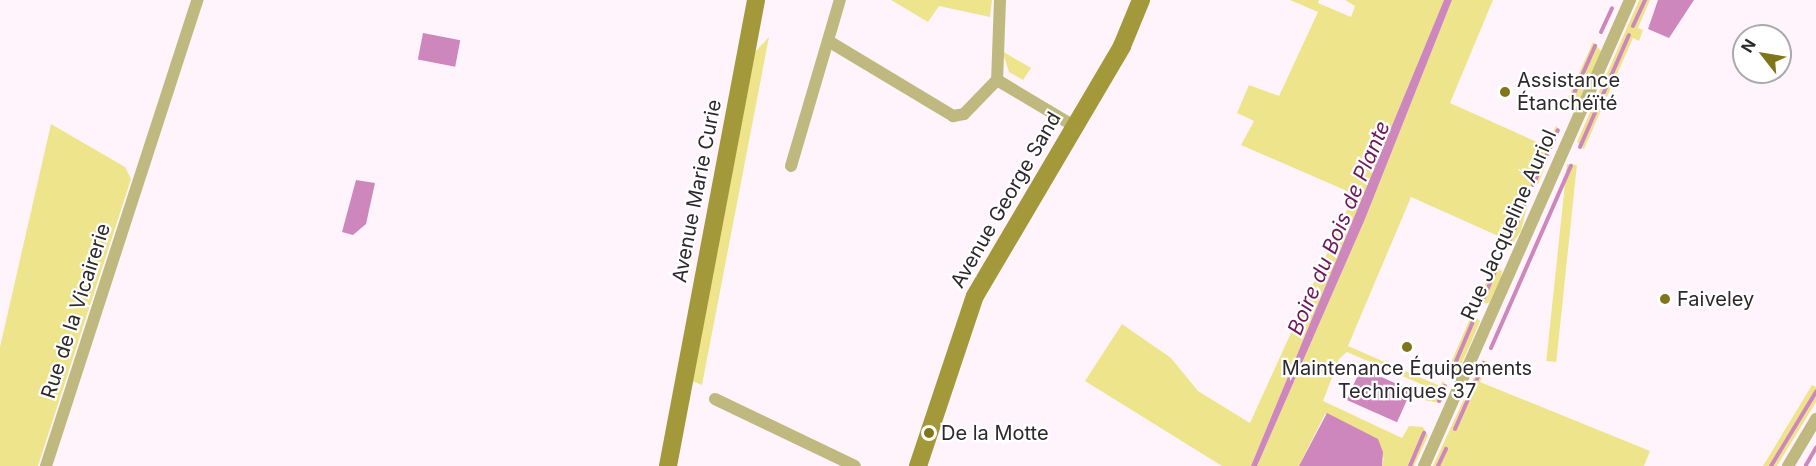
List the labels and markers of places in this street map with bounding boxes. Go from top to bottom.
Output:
place label: Assistance Étanchéïté [1517,68,1620,115]
marker: Assistance Étanchéïté [1498,85,1512,99]
place label: Faiveley [1677,287,1754,311]
marker: Faiveley [1658,292,1672,306]
marker: Maintenance Équipements Techniques 37 [1400,340,1414,354]
place label: Maintenance Équipements Techniques 37 [1282,356,1532,403]
place label: De la Motte [941,421,1049,445]
marker: De la Motte [922,426,936,440]

